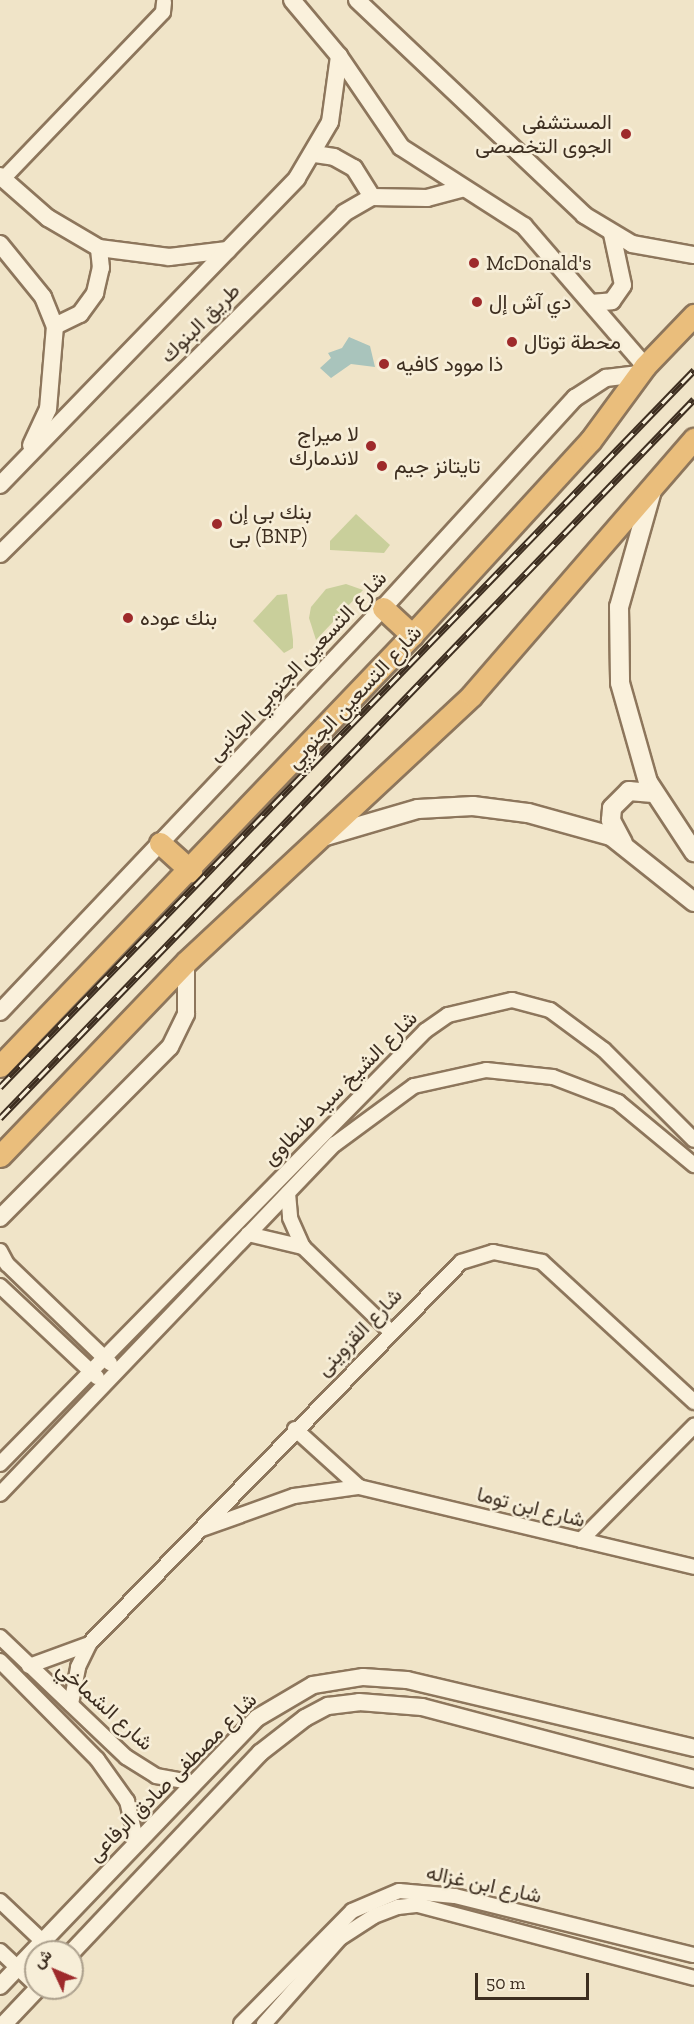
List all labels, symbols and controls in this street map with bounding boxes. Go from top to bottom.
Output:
place label: المستشفى الجوى التخصصى [475,109,612,159]
marker: المستشفى الجوى التخصصى [617,125,635,143]
place label: McDonald's [486,250,591,276]
marker: McDonald's [467,256,481,270]
street label: طريق البنوك [155,278,245,368]
place label: دي آش إل [489,289,571,315]
marker: دي آش إل [470,295,484,309]
place label: محطة توتال [524,329,621,355]
marker: محطة توتال [505,335,519,349]
place label: ذا موود كافيه [396,351,503,377]
marker: ذا موود كافيه [377,357,391,371]
place label: لا ميراج لاندمارك [289,421,359,471]
marker: لا ميراج لاندمارك [364,439,378,453]
place label: تايتانز جيم [394,453,480,479]
marker: تايتانز جيم [375,459,389,473]
place label: بنك بى إن بى (BNP) [229,499,312,549]
marker: بنك بى إن بى (BNP) [210,517,224,531]
street label: شارع التسعين الجنوبي الجانبى [202,566,392,766]
place label: بنك عوده [140,605,217,631]
marker: بنك عوده [121,611,135,625]
street label: شارع التسعين الجنوبي [281,620,427,774]
street label: شارع الشيخ سيد طنطاوى [257,1005,423,1171]
street label: شارع القزوينى [311,1283,407,1381]
street label: شارع ابن توما [474,1481,588,1533]
street label: شارع الشماخي [52,1656,158,1756]
street label: شارع مصطفى صادق الرفاعى [82,1687,262,1867]
street label: شارع ابن غزاله [424,1859,544,1909]
north arrow [24,1940,84,2000]
text: ش [29,1945,56,1972]
scale bar [478,1961,592,1999]
text: 50 m [486,1972,525,1994]

